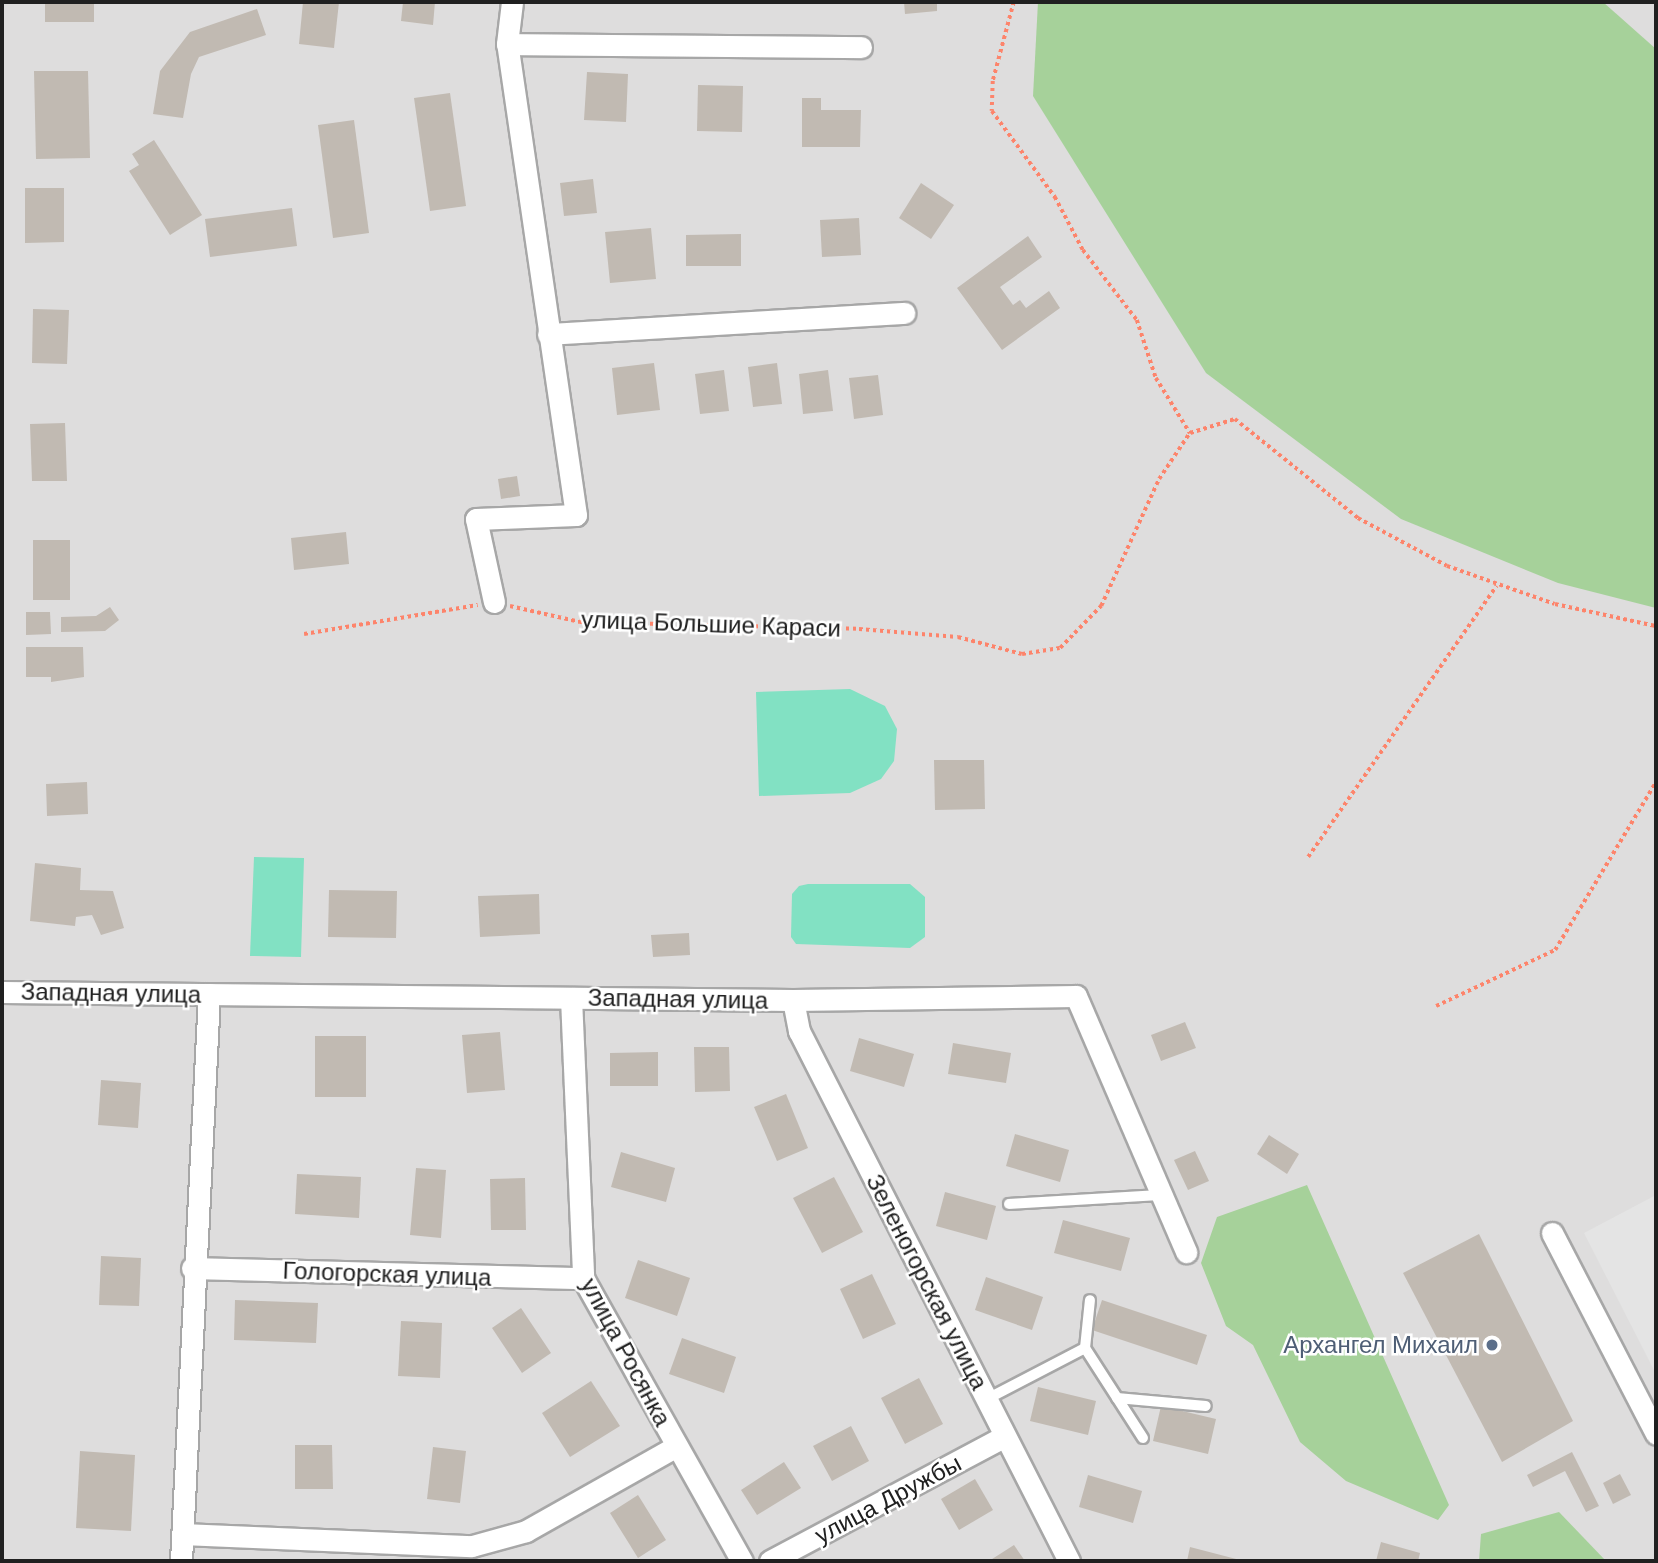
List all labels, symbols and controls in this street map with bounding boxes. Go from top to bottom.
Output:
street label: улица Большие Караси [581,605,841,643]
street label: Западная улица [21,977,201,1009]
street label: Западная улица [588,983,768,1015]
street label: Зеленогорская улица [860,1169,994,1395]
street label: Гологорская улица [282,1256,492,1292]
street label: улица Росянка [575,1273,677,1431]
place label: Архангел Михаил [1283,1331,1478,1359]
marker: Архангел Михаил [1484,1337,1500,1353]
street label: улица Дружбы [810,1448,966,1550]

